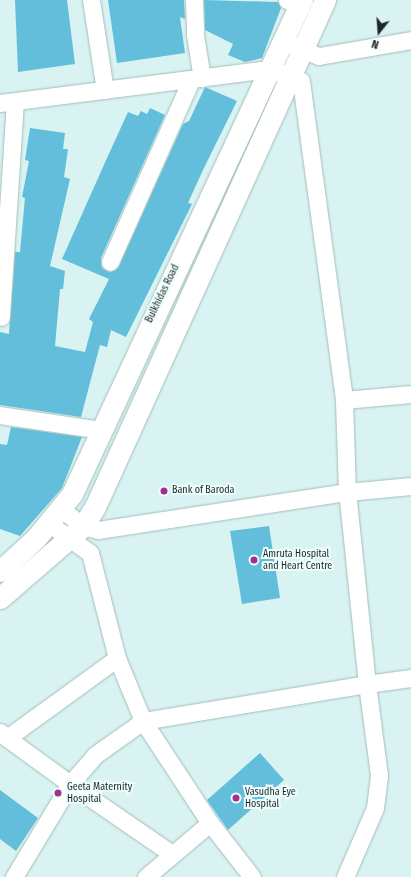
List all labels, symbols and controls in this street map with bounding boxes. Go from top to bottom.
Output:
north arrow [359,12,399,52]
text: N [370,37,380,51]
street label: Bulkhidas Road [144,263,182,325]
place label: Bank of Baroda [172,485,234,497]
marker: Bank of Baroda [159,486,169,496]
place label: Amruta Hospital and Heart Centre [263,548,332,572]
marker: Amruta Hospital and Heart Centre [248,554,260,566]
place label: Geeta Maternity Hospital [67,781,132,804]
place label: Vasudha Eye Hospital [245,786,296,810]
marker: Geeta Maternity Hospital [52,787,64,799]
marker: Vasudha Eye Hospital [230,792,242,804]

